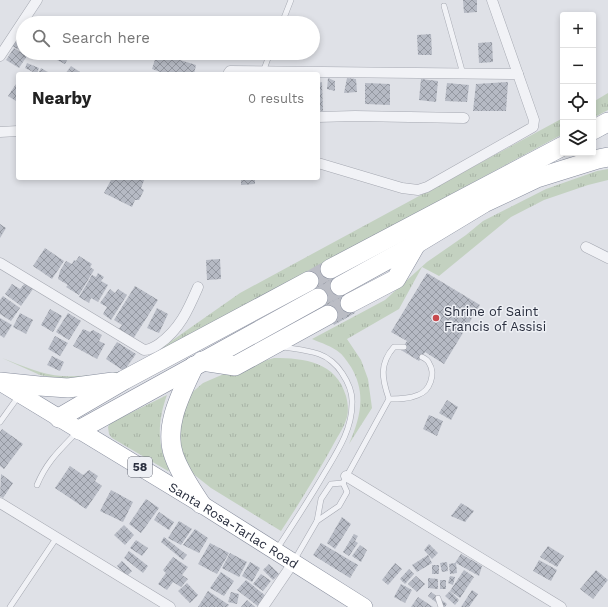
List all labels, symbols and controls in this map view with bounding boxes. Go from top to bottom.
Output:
map controls [560,12,596,156]
button: + [560,12,596,48]
search box [16,16,320,60]
icon: search [30,27,52,49]
text: Search here [62,29,150,47]
button: − [560,48,596,84]
button: locate [560,84,596,120]
text: Nearby [32,88,91,108]
text: 0 results [248,91,304,106]
button: layers [560,120,596,156]
place label: Shrine of Saint Francis of Assisi [444,304,546,334]
marker: Shrine of Saint Francis of Assisi [431,313,441,323]
road number: 58 [128,457,152,477]
street label: Santa Rosa-Tarlac Road [166,479,301,571]

